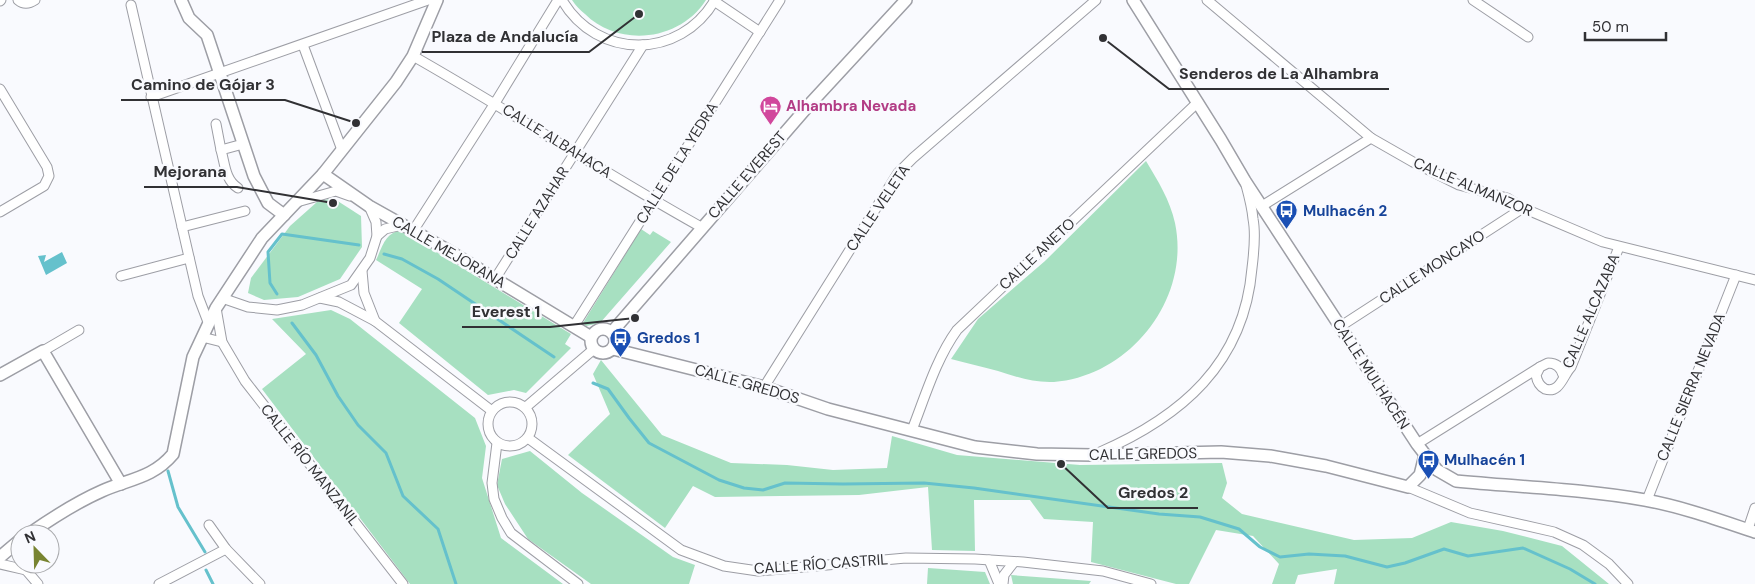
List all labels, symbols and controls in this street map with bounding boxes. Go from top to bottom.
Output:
scale bar [1585,10,1666,42]
text: 50 m [1592,17,1629,37]
callout: Plaza de Andalucía [422,21,589,52]
text: Plaza de Andalucía [432,26,578,47]
callout: Senderos de La Alhambra [1169,58,1389,89]
text: Senderos de La Alhambra [1179,63,1379,84]
callout: Camino de Gójar 3 [121,69,285,100]
text: Camino de Gójar 3 [131,74,275,95]
hotel icon: Alhambra Nevada [758,94,782,125]
place label: Alhambra Nevada [786,96,916,116]
street label: CALLE DE LA YEDRA [631,98,723,228]
street label: CALLE ALBAHACA [498,99,616,183]
street label: CALLE EVEREST [703,127,791,223]
street label: CALLE ALMANZOR [1410,153,1536,221]
callout: Mejorana [144,156,237,187]
text: Mejorana [153,161,227,182]
street label: CALLE VELETA [842,161,914,255]
street label: CALLE AZAHAR [500,163,574,263]
bus stop icon: Mulhacén 2 [1275,199,1299,230]
place label: Mulhacén 2 [1303,201,1388,221]
street label: CALLE MEJORANA [389,211,510,293]
street label: CALLE ANETO [995,214,1079,294]
street label: CALLE MONCAYO [1375,225,1489,309]
street label: CALLE ALCAZABA [1558,250,1624,372]
callout: Everest 1 [462,296,550,327]
text: Everest 1 [472,301,540,322]
street label: CALLE SIERRA NEVADA [1652,310,1730,464]
street label: CALLE MULHACÉN [1328,315,1414,433]
bus stop icon: Gredos 1 [609,326,633,357]
place label: Gredos 1 [637,328,700,348]
street label: CALLE GREDOS [692,359,802,409]
street label: CALLE RÍO MANZANIL [256,400,364,530]
street label: CALLE GREDOS [1089,443,1198,465]
bus stop icon: Mulhacén 1 [1416,448,1440,479]
place label: Mulhacén 1 [1444,450,1525,470]
callout: Gredos 2 [1108,477,1198,508]
text: Gredos 2 [1118,482,1188,503]
north arrow [10,524,60,574]
text: N [22,527,38,547]
street label: CALLE RÍO CASTRIL [753,549,889,579]

